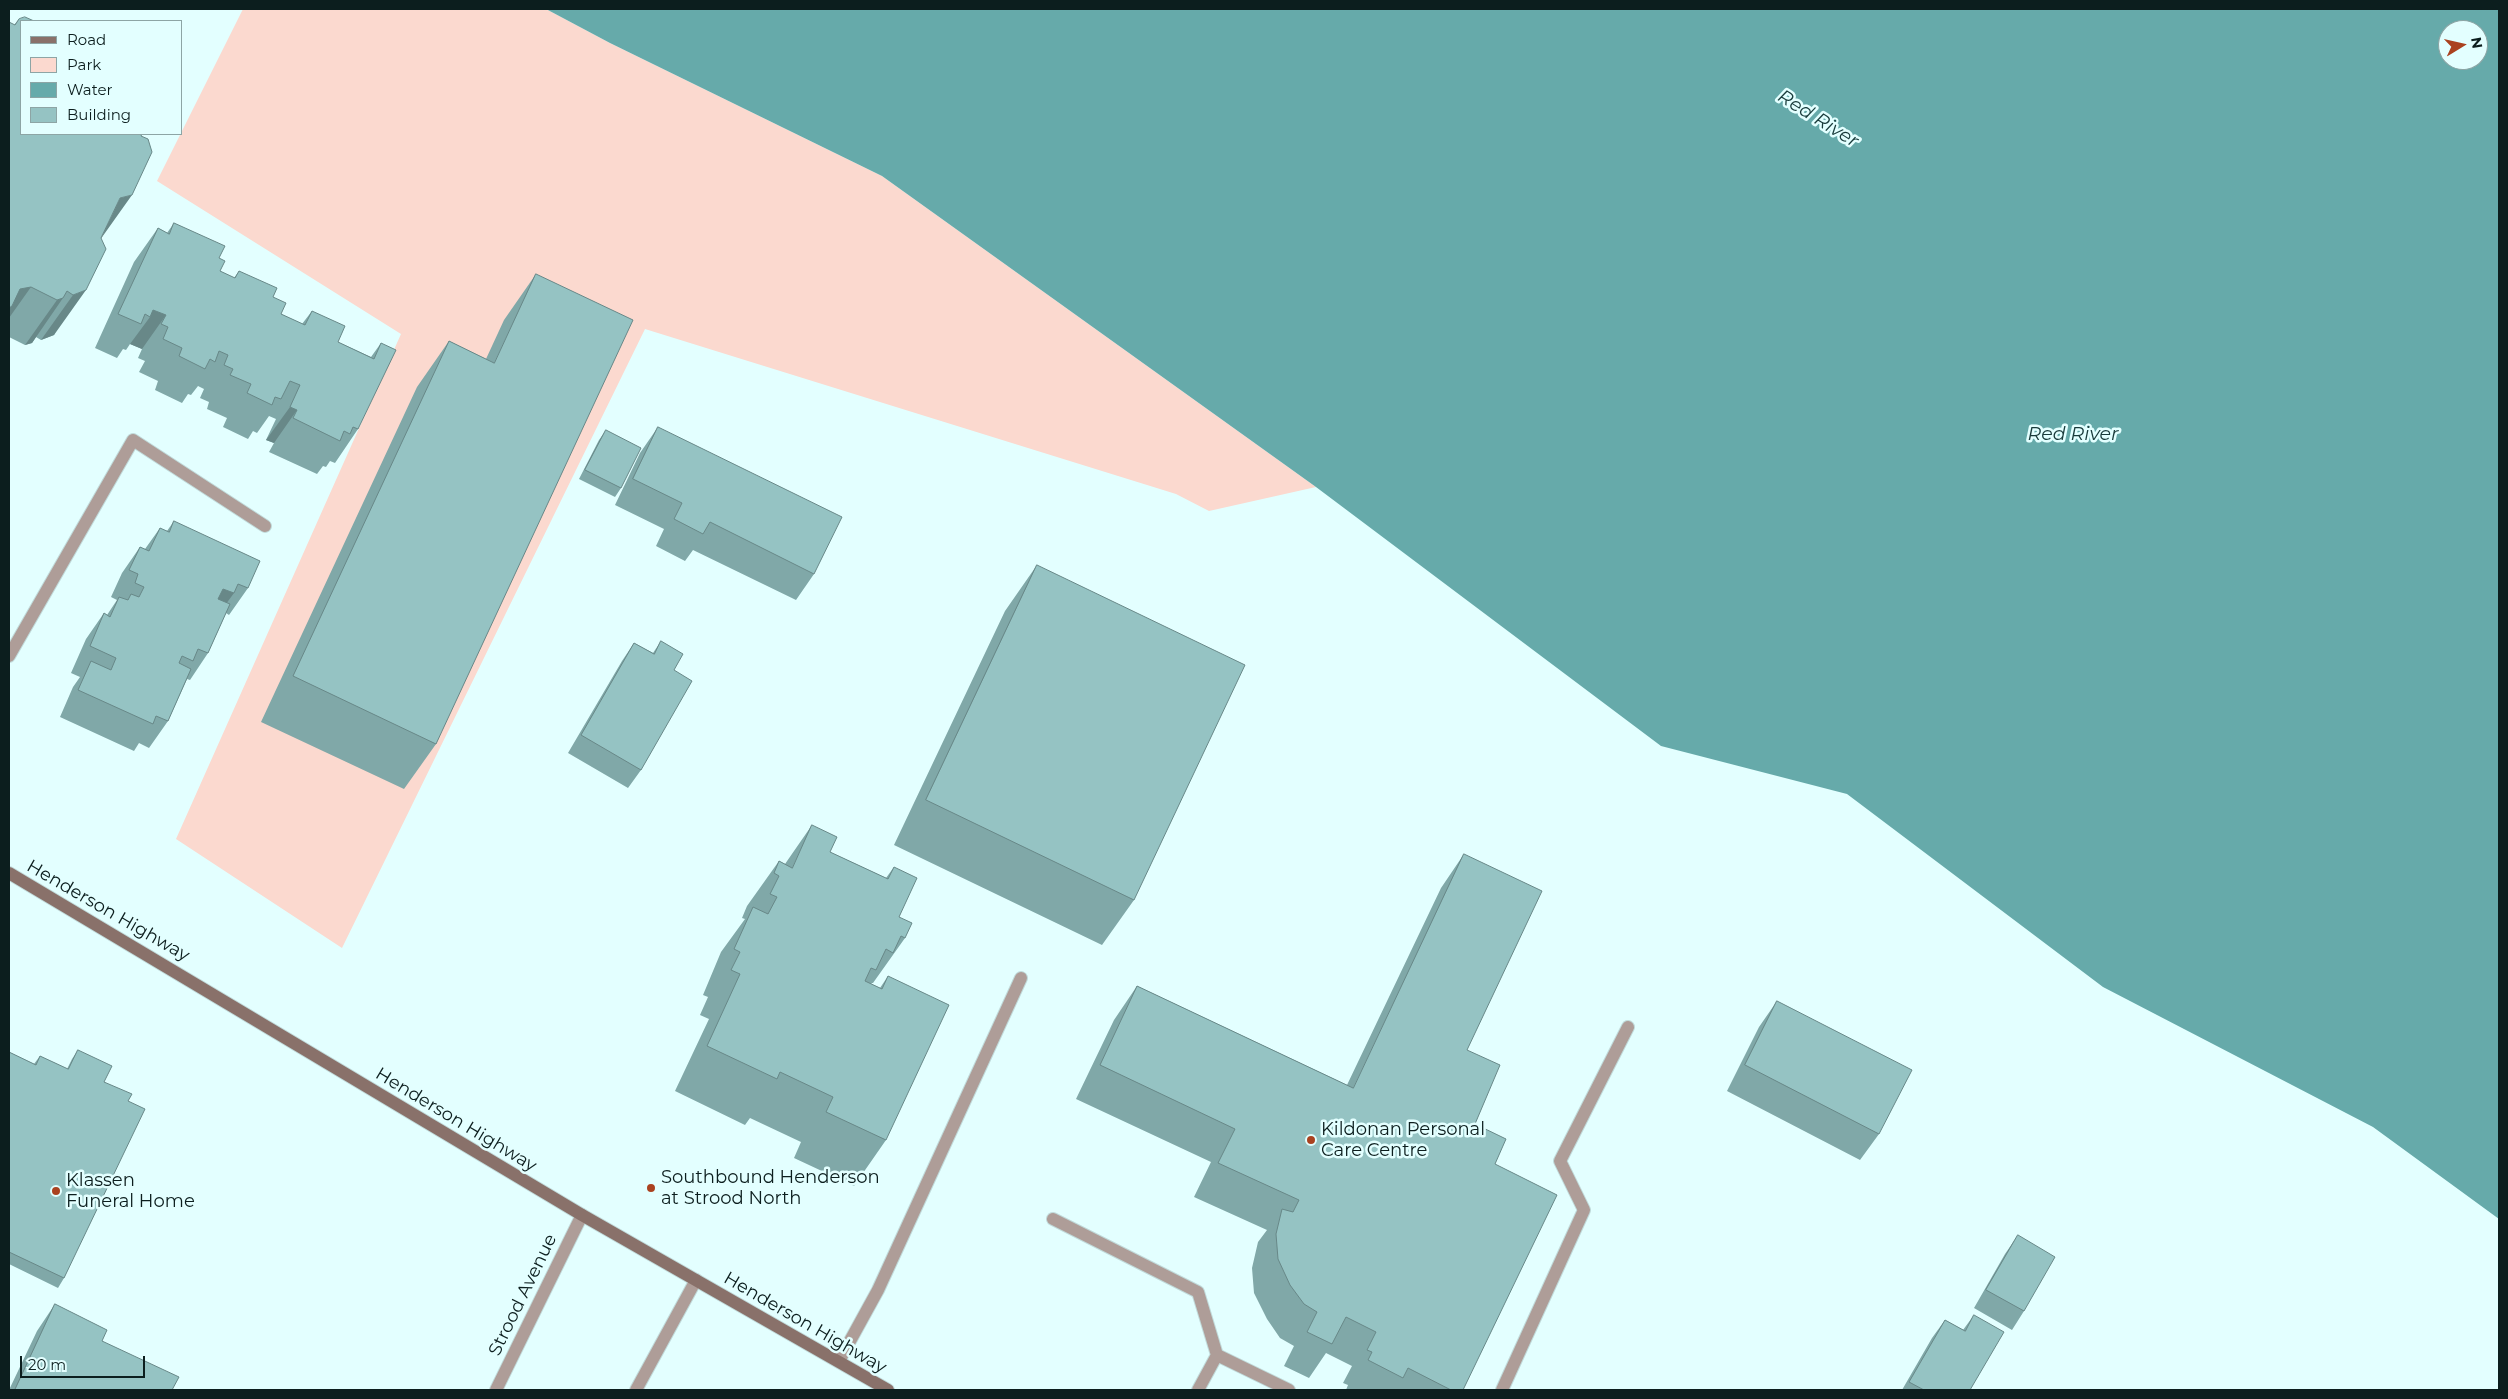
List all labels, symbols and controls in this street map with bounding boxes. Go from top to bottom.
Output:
legend [20,20,182,135]
north arrow [2438,20,2488,70]
text: Road [67,30,106,49]
text: N [2467,36,2487,50]
text: Park [67,55,101,74]
text: Water [67,80,113,99]
water label: Red River [1773,85,1863,153]
text: Building [67,105,131,124]
water label: Red River [2027,423,2119,445]
street label: Henderson Highway [23,856,193,966]
street label: Henderson Highway [372,1063,540,1177]
place label: Kildonan Personal Care Centre [1321,1119,1485,1162]
marker: Kildonan Personal Care Centre [1305,1134,1317,1146]
place label: Southbound Henderson at Strood North [661,1167,880,1210]
place label: Klassen Funeral Home [66,1170,195,1212]
marker: Southbound Henderson at Strood North [645,1182,657,1194]
marker: Klassen Funeral Home [50,1185,62,1197]
street label: Strood Avenue [484,1231,562,1359]
street label: Henderson Highway [720,1268,890,1378]
scale bar [22,1346,148,1378]
text: 20 m [28,1355,66,1374]

